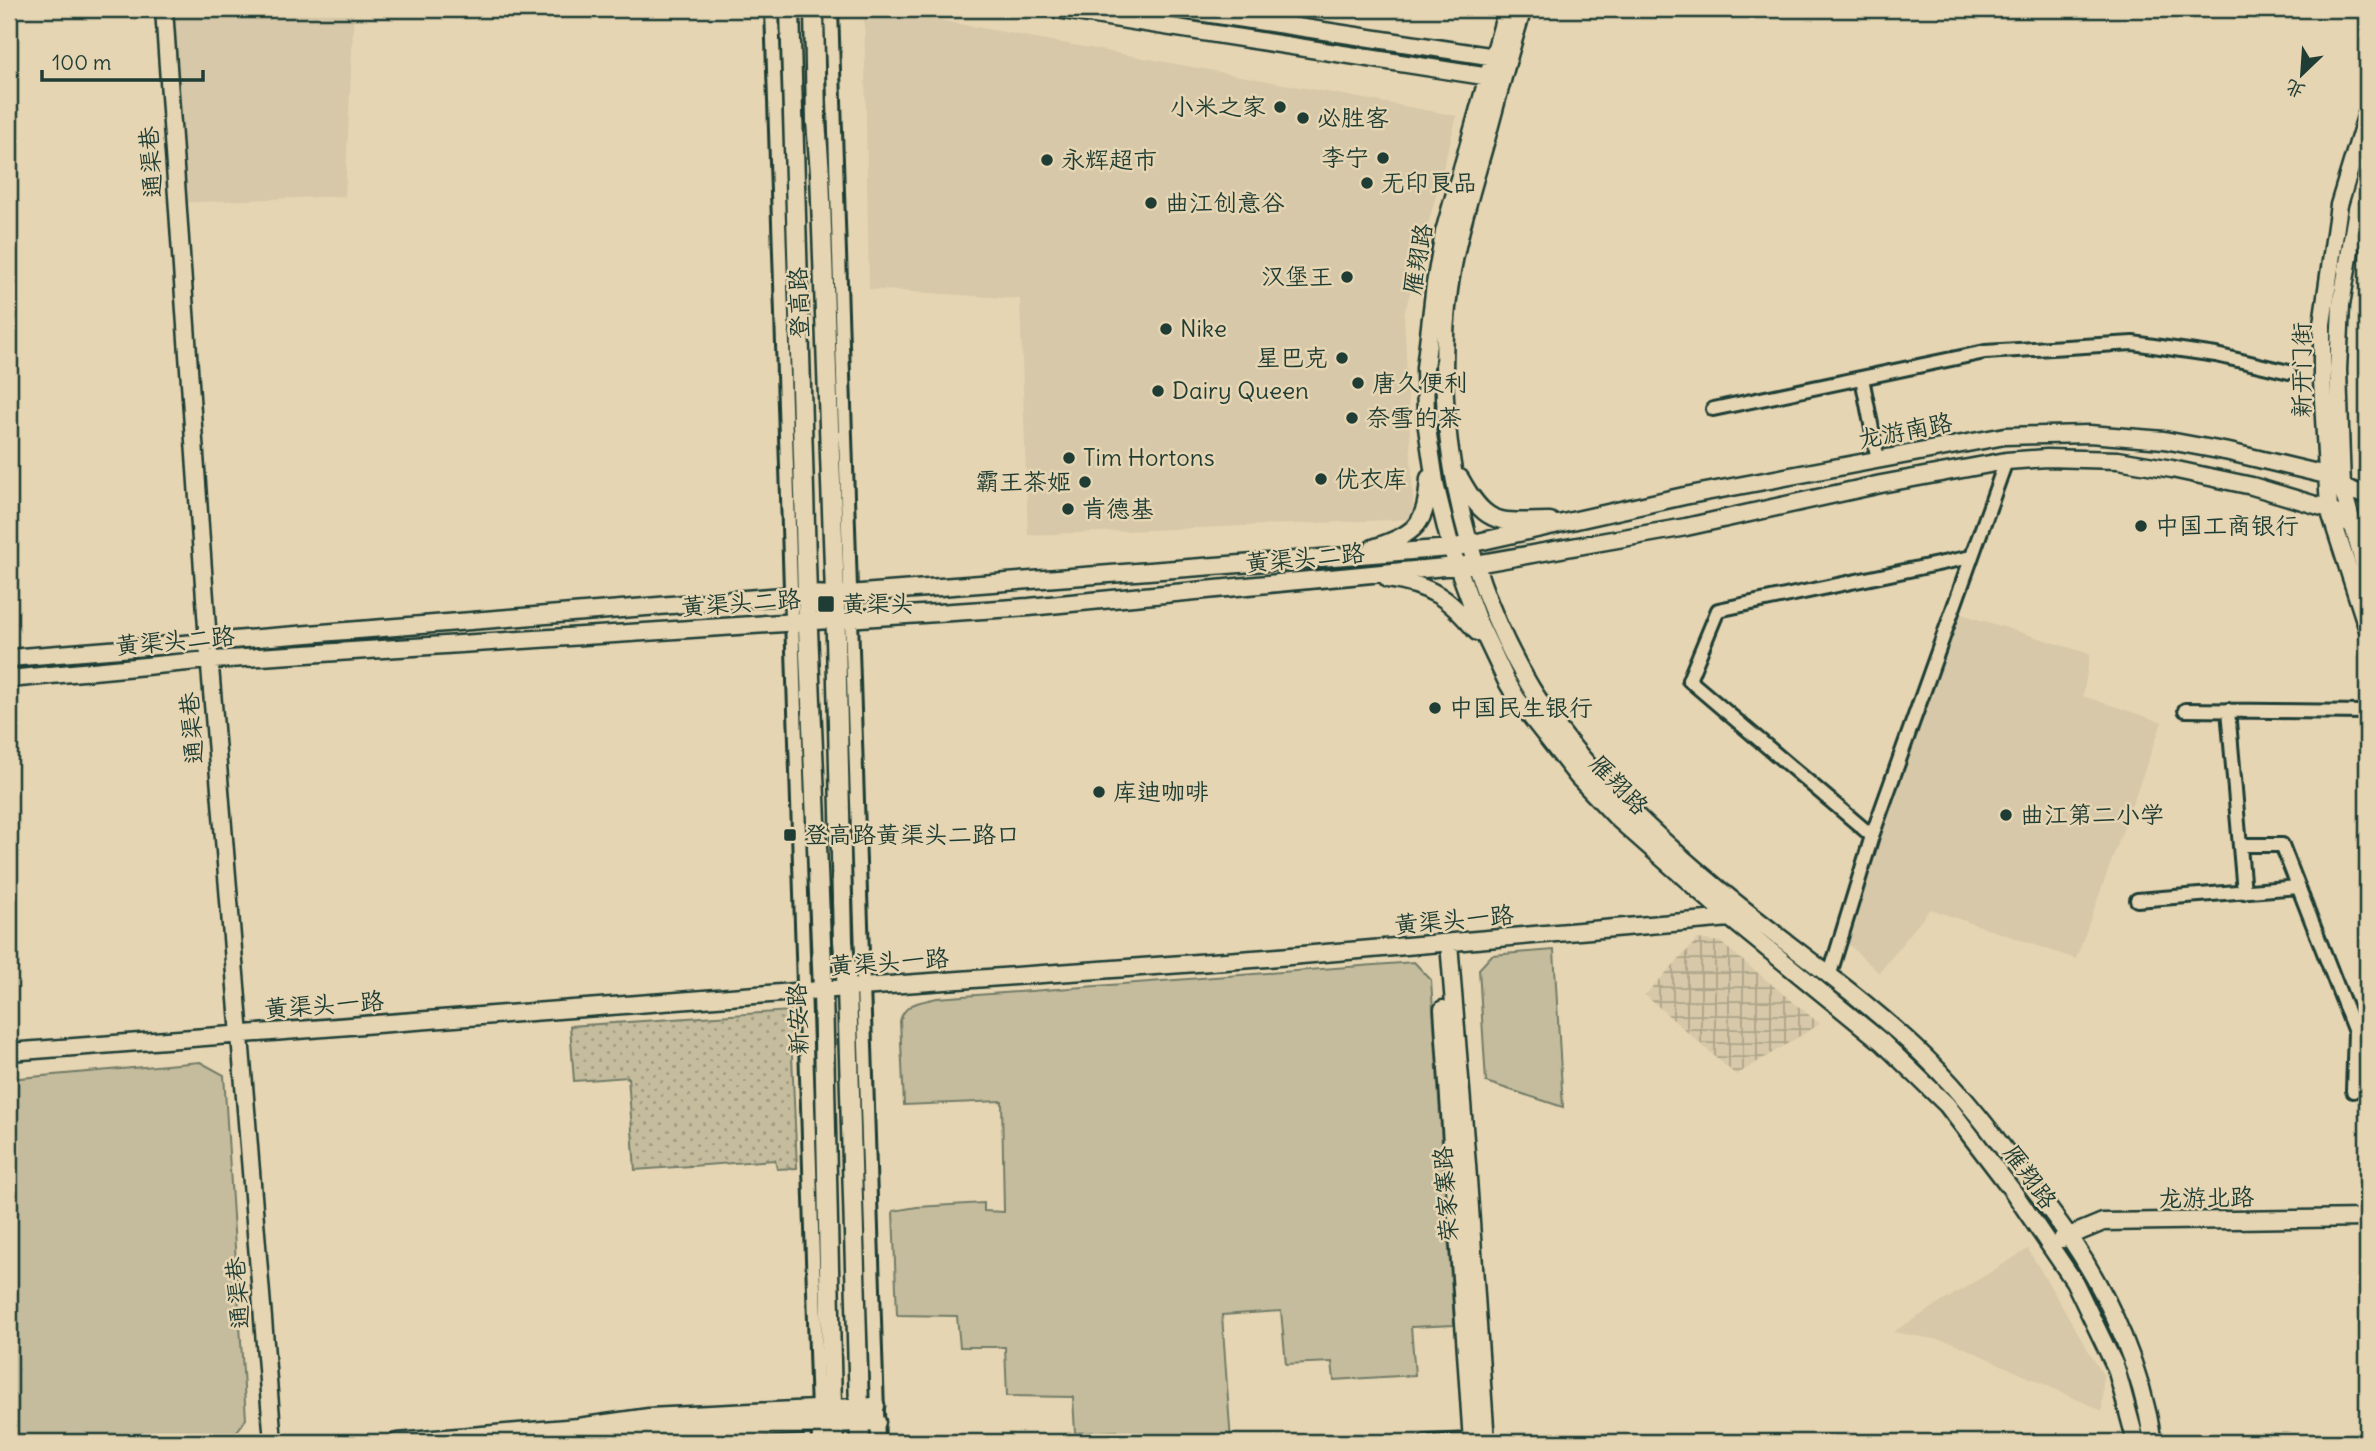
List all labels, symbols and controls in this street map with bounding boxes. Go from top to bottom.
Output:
scale bar [42,38,203,82]
north arrow [2268,38,2338,108]
text: 100 m [52,49,111,76]
text: 北 [2281,75,2309,104]
place label: 小米之家 [1170,91,1266,121]
marker: 小米之家 [1272,99,1288,115]
place label: 必胜客 [1317,102,1389,132]
marker: 必胜客 [1295,110,1311,126]
street label: 通渠巷 [133,125,167,199]
place label: 李宁 [1321,142,1369,172]
place label: 永辉超市 [1061,144,1157,174]
marker: 李宁 [1375,150,1391,166]
marker: 永辉超市 [1039,152,1055,168]
place label: 无印良品 [1381,167,1477,197]
marker: 无印良品 [1359,175,1375,191]
place label: 曲江创意谷 [1165,187,1285,217]
marker: 曲江创意谷 [1143,195,1159,211]
street label: 雁翔路 [1396,221,1438,297]
place label: 汉堡王 [1261,261,1333,291]
street label: 登高路 [782,267,814,340]
marker: 汉堡王 [1339,269,1355,285]
place label: Nike [1180,313,1227,343]
marker: Nike [1158,321,1174,337]
street label: 新开门街 [2286,322,2316,418]
place label: 星巴克 [1256,342,1328,372]
marker: 星巴克 [1334,350,1350,366]
place label: 唐久便利 [1372,367,1468,397]
place label: Dairy Queen [1172,375,1309,405]
marker: 唐久便利 [1350,375,1366,391]
marker: Dairy Queen [1150,383,1166,399]
place label: 奈雪的茶 [1366,402,1462,432]
street label: 龙游南路 [1855,406,1955,454]
marker: 奈雪的茶 [1344,410,1360,426]
place label: Tim Hortons [1083,442,1215,472]
marker: Tim Hortons [1061,450,1077,466]
place label: 优衣库 [1335,463,1407,493]
place label: 霸王茶姬 [975,466,1071,496]
marker: 优衣库 [1313,471,1329,487]
marker: 霸王茶姬 [1077,474,1093,490]
place label: 肯德基 [1082,493,1154,523]
marker: 肯德基 [1060,501,1076,517]
place label: 中国工商银行 [2155,510,2299,540]
marker: 中国工商银行 [2133,518,2149,534]
street label: 黄渠头二路 [1244,537,1366,577]
street label: 黄渠头二路 [680,583,802,621]
place label: 黄渠头 [842,588,914,618]
marker: 黄渠头 [816,594,836,614]
street label: 黄渠头二路 [114,620,236,660]
street label: 通渠巷 [173,691,209,765]
place label: 中国民生银行 [1449,692,1593,722]
marker: 中国民生银行 [1427,700,1443,716]
street label: 雁翔路 [1584,748,1656,821]
place label: 库迪咖啡 [1113,776,1209,806]
marker: 库迪咖啡 [1091,784,1107,800]
place label: 曲江第二小学 [2020,799,2164,829]
marker: 曲江第二小学 [1998,807,2014,823]
place label: 登高路黄渠头二路口 [804,819,1020,849]
marker: 登高路黄渠头二路口 [782,827,798,843]
street label: 黄渠头一路 [1393,899,1515,939]
street label: 黄渠头一路 [828,942,950,980]
street label: 新安路 [781,983,813,1056]
street label: 黄渠头一路 [263,985,385,1023]
street label: 雁翔路 [1998,1138,2064,1214]
street label: 荣家寨路 [1427,1145,1463,1243]
street label: 龙游北路 [2158,1181,2254,1213]
street label: 通渠巷 [219,1256,255,1330]

